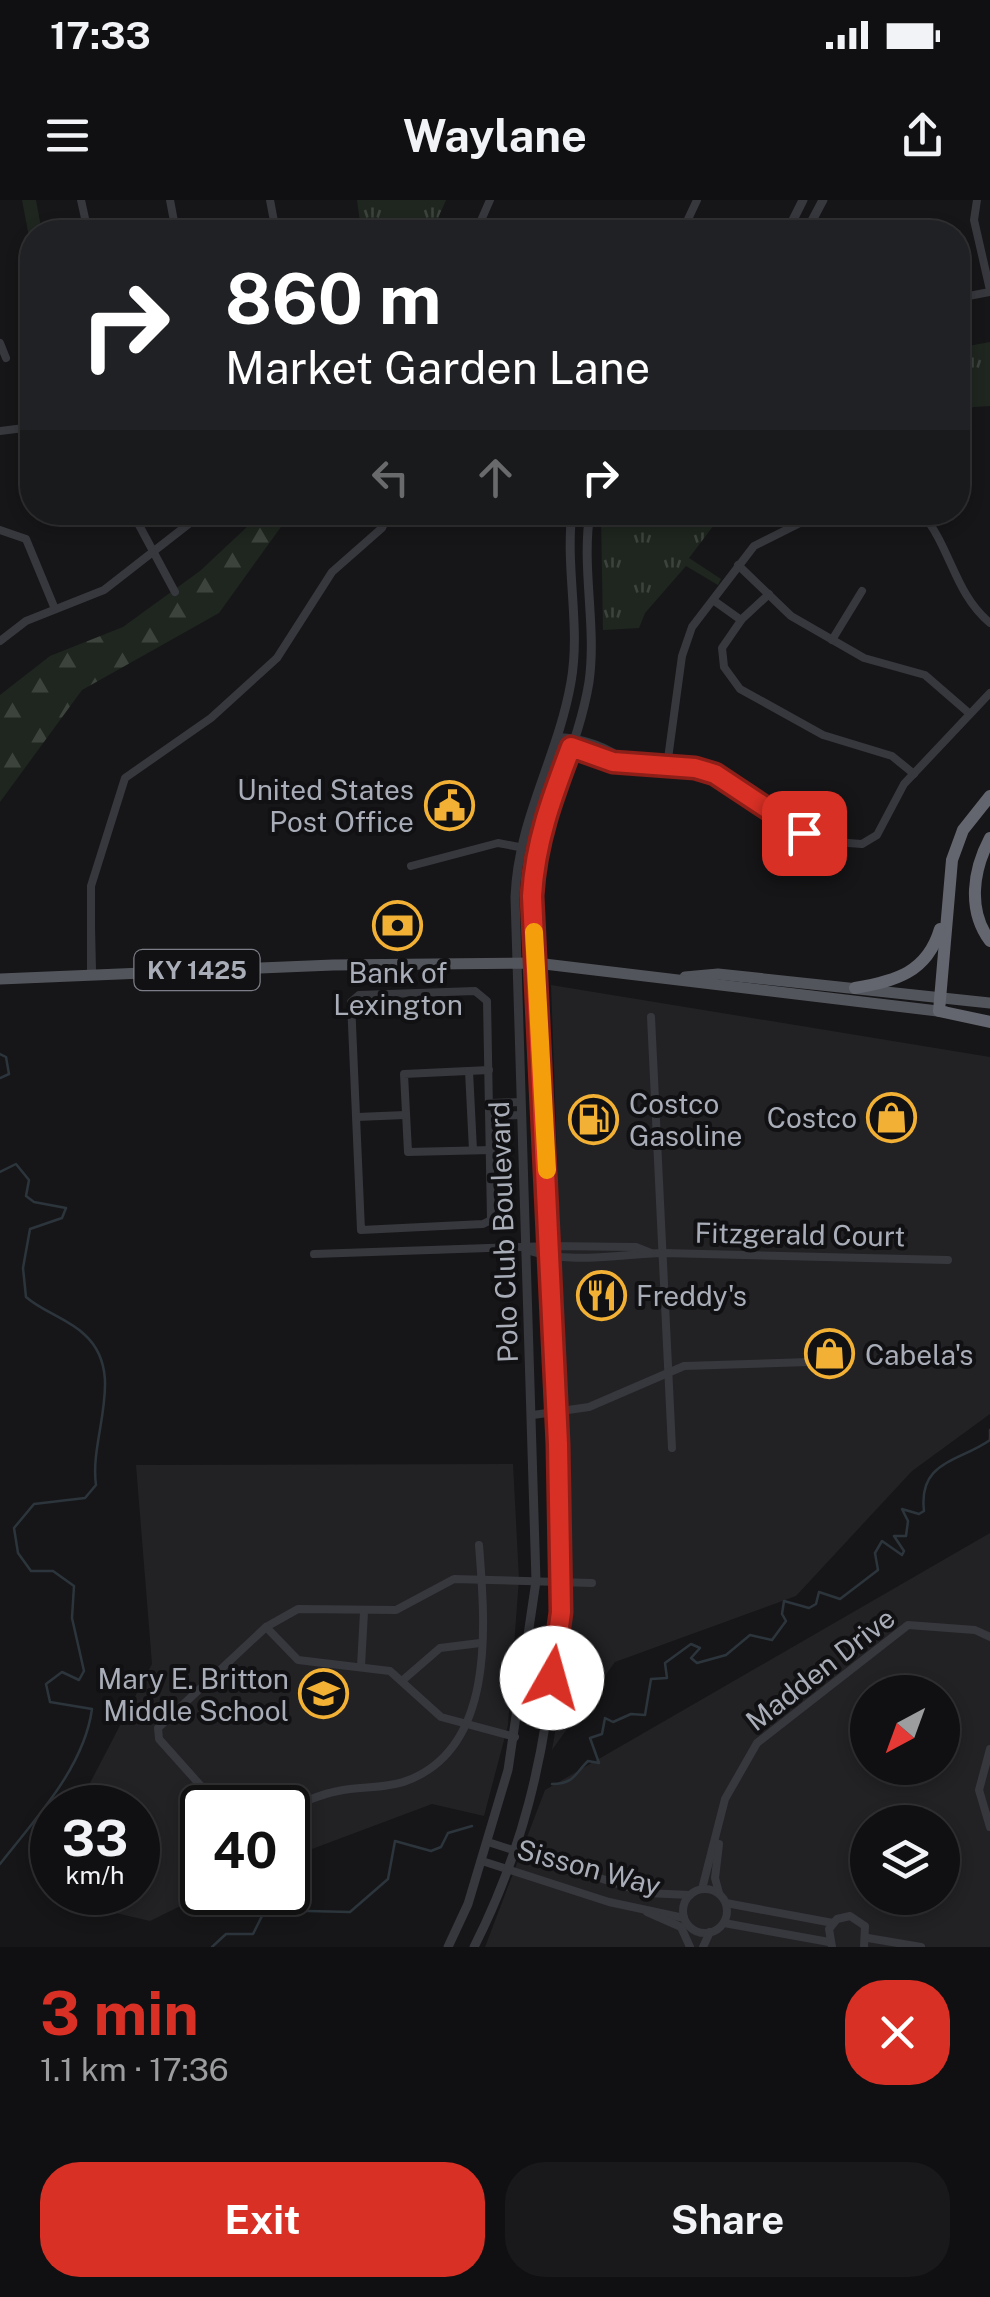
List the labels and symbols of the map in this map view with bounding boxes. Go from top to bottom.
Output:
place label: United States Post Office [237,773,414,838]
public building icon: United States Post Office [423,779,475,831]
pin [762,791,847,876]
bank icon: Bank of Lexington [372,899,424,951]
road number: KY 1425 [134,950,260,990]
place label: Bank of Lexington [333,956,463,1021]
place label: Costco Gasoline [629,1087,742,1152]
shop icon: Costco [866,1091,918,1143]
fuel station icon: Costco Gasoline [568,1093,620,1145]
street label: Polo Club Boulevard [482,1101,524,1363]
place label: Costco [767,1101,857,1134]
street label: Fitzgerald Court [694,1216,906,1252]
restaurant icon: Freddy's [575,1269,627,1321]
place label: Freddy's [636,1279,747,1312]
shop icon: Cabela's [804,1328,856,1380]
place label: Cabela's [865,1338,973,1371]
street label: Madden Drive [739,1601,901,1737]
position arrow [500,1626,604,1730]
place label: Mary E. Britton Middle School [98,1662,289,1727]
school or university icon: Mary E. Britton Middle School [298,1668,350,1720]
north arrow [850,1675,960,1785]
speed limit sign: 40 [180,1785,310,1915]
street label: Sisson Way [513,1832,665,1902]

